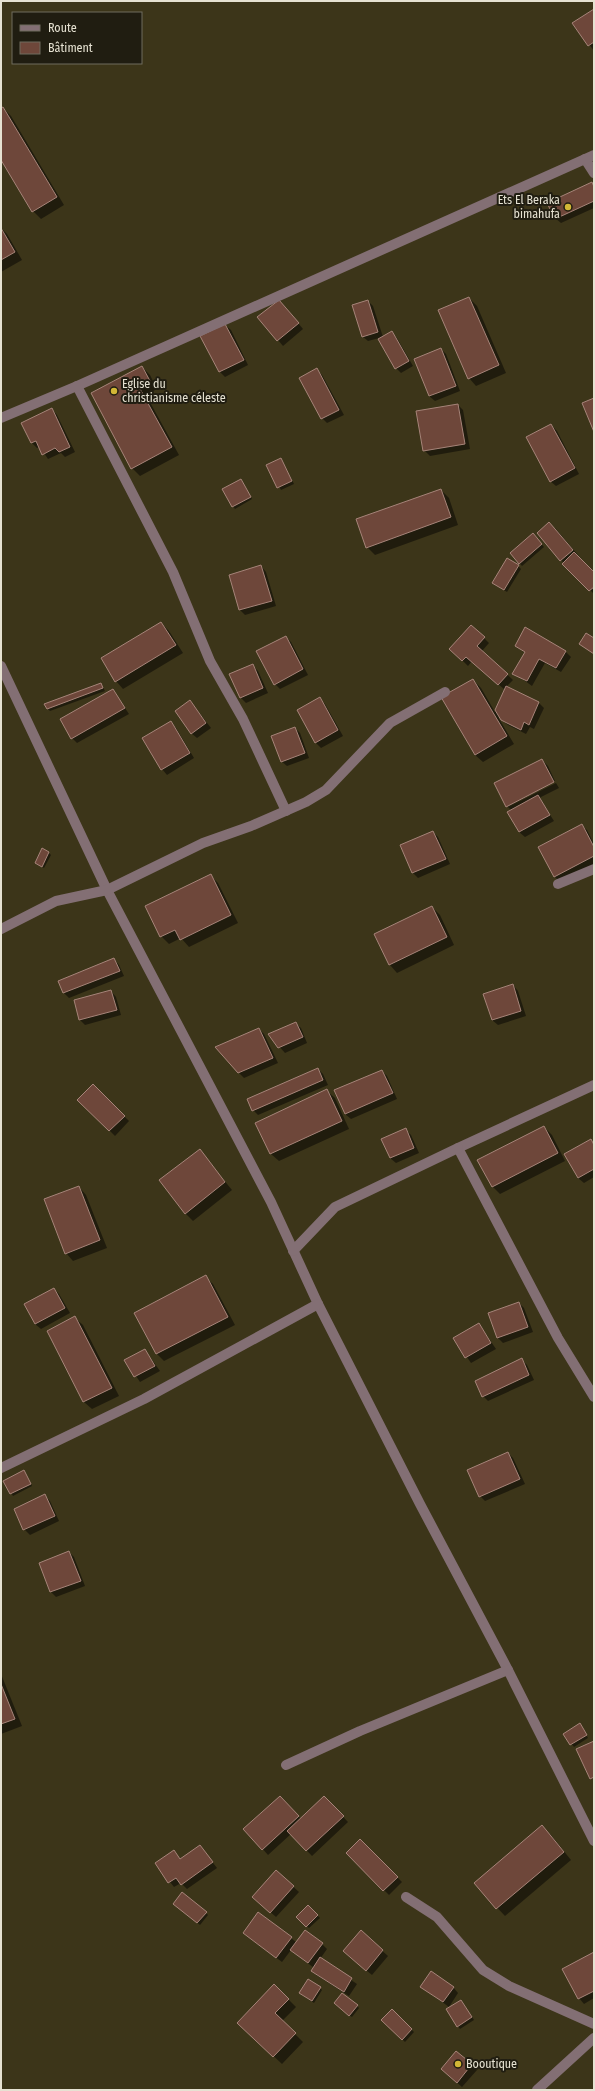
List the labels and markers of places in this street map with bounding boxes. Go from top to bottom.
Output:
place label: Ets El Beraka bimahufa [498,193,560,221]
marker: Ets El Beraka bimahufa [563,202,573,212]
place label: Eglise du christianisme céleste [122,377,226,405]
marker: Eglise du christianisme céleste [109,386,119,396]
place label: Booutique [466,2057,517,2071]
marker: Booutique [453,2059,463,2069]

